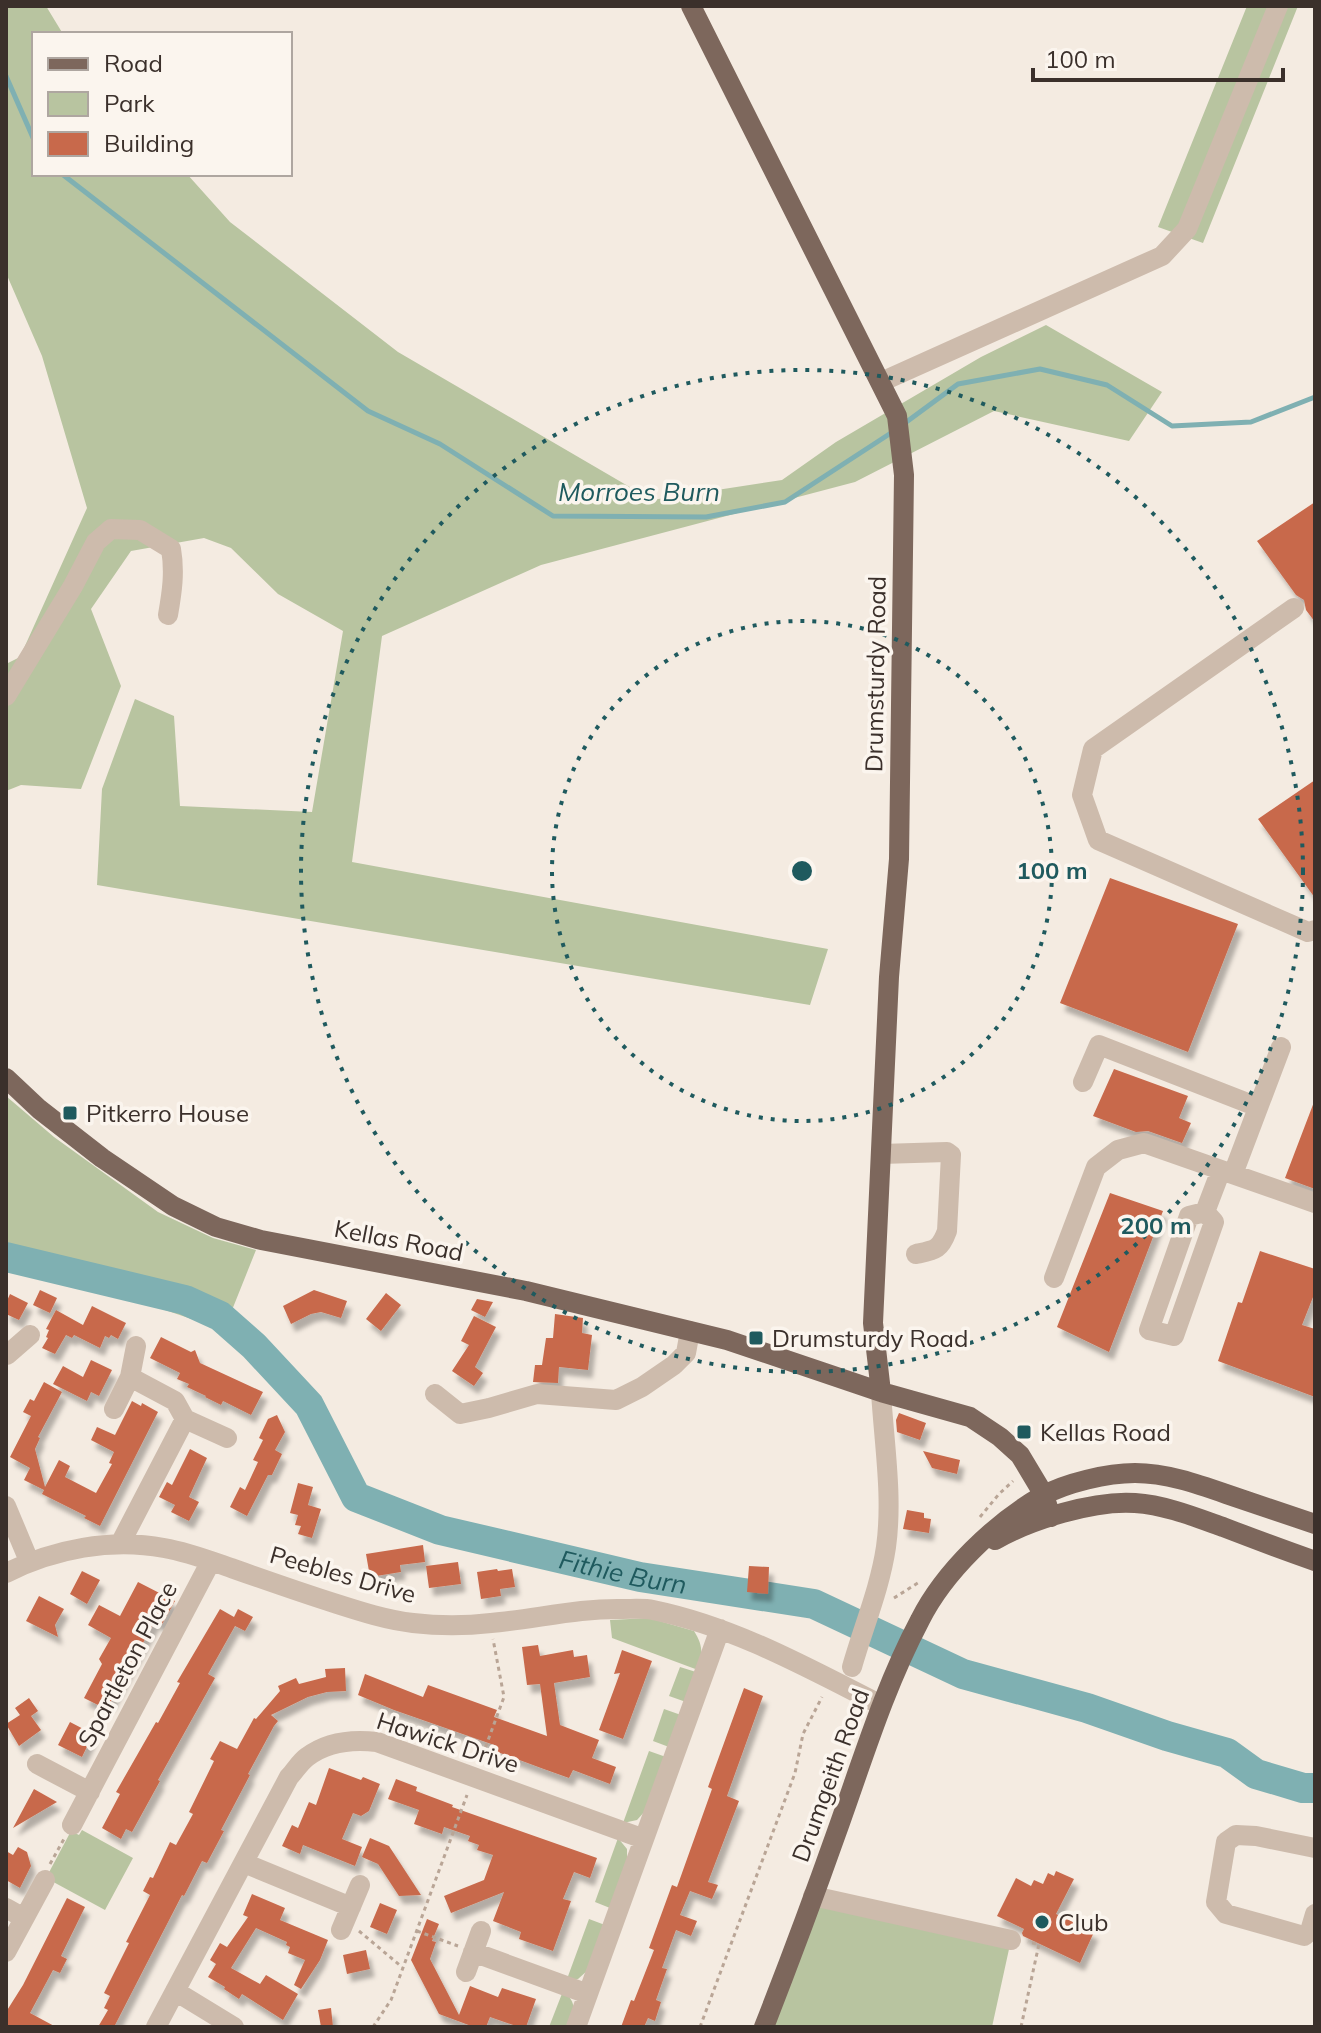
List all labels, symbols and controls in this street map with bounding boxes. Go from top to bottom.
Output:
legend [32,32,292,176]
scale bar [1033,32,1283,82]
text: 100 m [1045,44,1116,74]
text: Road [104,48,163,78]
text: Park [104,88,155,118]
text: Building [104,128,194,158]
water label: Morroes Burn [558,475,720,508]
street label: Drumsturdy Road [858,576,892,772]
text: 100 m [1016,855,1088,885]
centre of rings [788,857,816,885]
place label: Pitkerro House [86,1098,249,1128]
marker: Pitkerro House [61,1104,79,1122]
text: 200 m [1120,1210,1192,1240]
street label: Kellas Road [332,1213,466,1267]
place label: Drumsturdy Road [772,1323,968,1353]
marker: Drumsturdy Road [747,1329,765,1347]
place label: Kellas Road [1040,1417,1171,1447]
marker: Kellas Road [1015,1423,1033,1441]
street label: Peebles Drive [267,1539,419,1609]
water label: Fithie Burn [556,1542,689,1601]
street label: Spartleton Place [71,1576,183,1752]
street label: Drumgeith Road [785,1684,875,1866]
street label: Hawick Drive [373,1705,523,1779]
place label: Club [1058,1907,1108,1937]
marker: Club [1033,1913,1051,1931]

